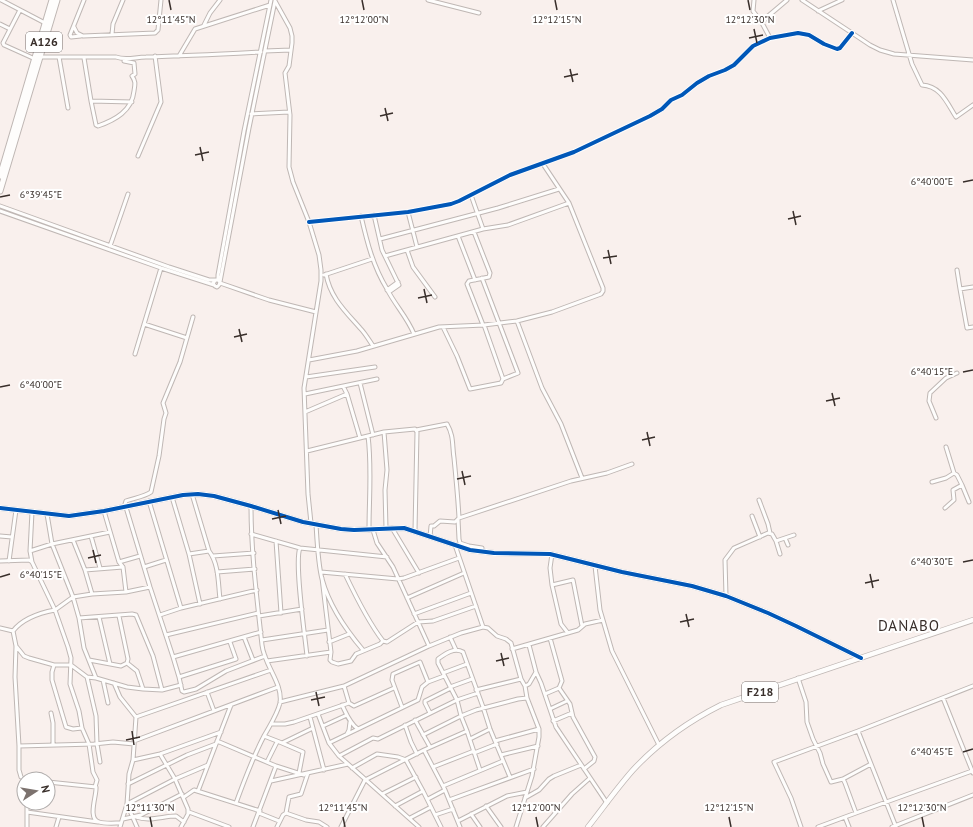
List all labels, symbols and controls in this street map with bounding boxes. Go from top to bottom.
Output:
text: 12°11'45"N [146,13,196,26]
text: 12°12'00"N [339,13,389,26]
text: 12°12'15"N [532,13,582,26]
text: 12°12'30"N [725,13,775,26]
road number: A126 [26,32,62,52]
text: 6°40'00"E [911,175,953,188]
text: 6°39'45"E [20,188,62,201]
text: 6°40'15"E [911,365,953,378]
text: 6°40'00"E [20,378,62,391]
text: 6°40'30"E [911,555,953,568]
text: 6°40'15"E [20,568,62,581]
district label: DANABO [878,616,940,635]
road number: F218 [742,682,778,702]
text: 6°40'45"E [911,745,953,758]
north arrow [16,771,56,811]
text: N [38,784,53,794]
text: 12°11'30"N [125,801,175,814]
text: 12°11'45"N [318,801,368,814]
text: 12°12'00"N [511,801,561,814]
text: 12°12'15"N [704,801,754,814]
text: 12°12'30"N [897,801,947,814]

